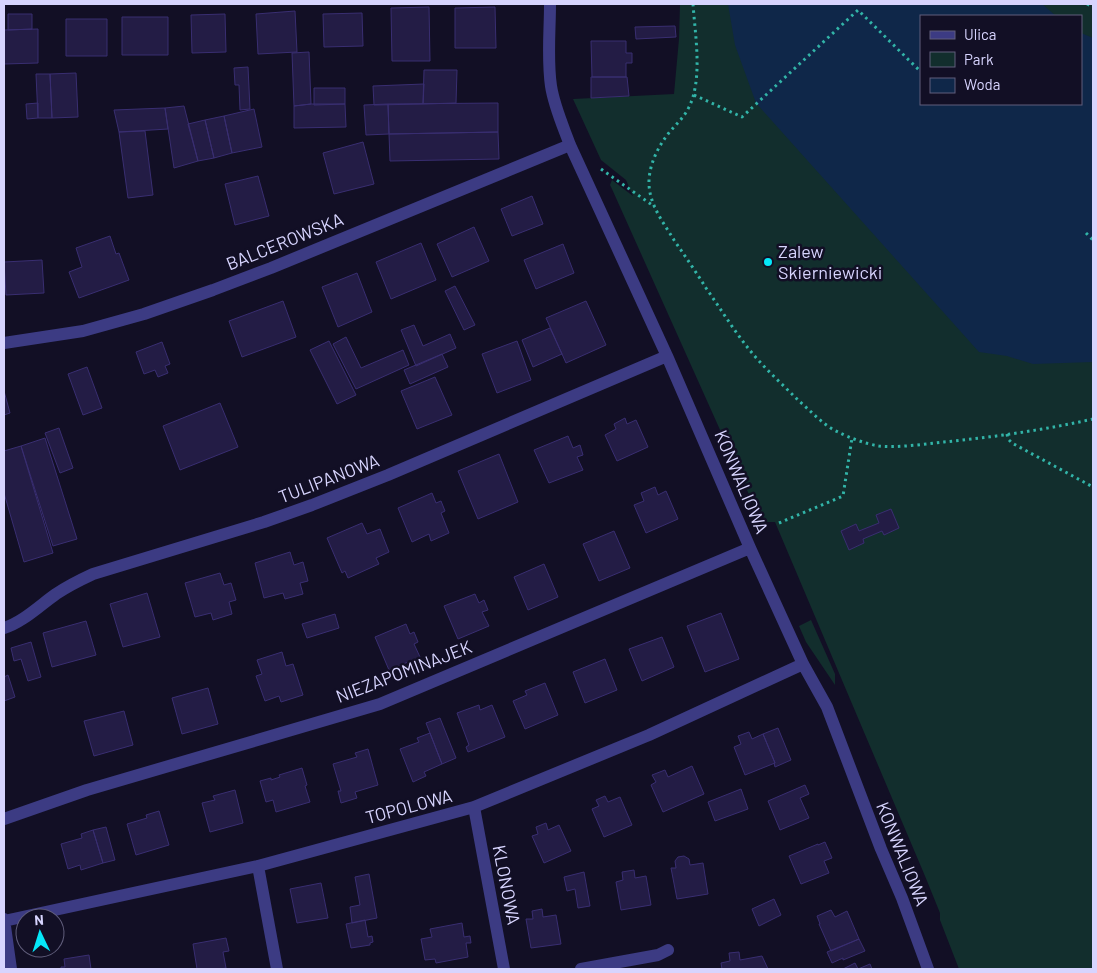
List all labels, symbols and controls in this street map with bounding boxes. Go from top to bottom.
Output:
legend [920,15,1082,105]
text: Ulica [964,25,996,43]
text: Park [964,50,994,68]
text: Woda [964,75,1000,93]
street label: BALCEROWSKA [223,208,346,275]
place label: Zalew Skierniewicki [778,240,882,283]
marker: Zalew Skierniewicki [762,256,774,268]
street label: KONWALIOWA [710,427,774,537]
street label: TULIPANOWA [275,449,382,507]
street label: NIEZAPOMINAJEK [333,635,475,707]
street label: TOPOLOWA [363,784,455,828]
street label: KONWALIOWA [872,798,934,909]
street label: KLONOWA [488,843,525,927]
north arrow [15,908,65,958]
text: N [34,911,44,928]

